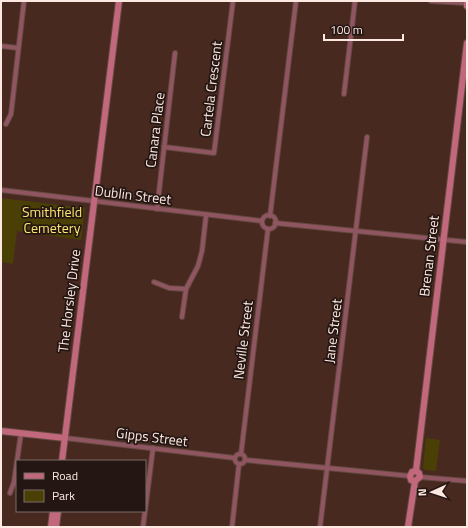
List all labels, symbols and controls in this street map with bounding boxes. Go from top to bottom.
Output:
scale bar [324,16,403,42]
text: 100 m [330,20,363,39]
street label: Cartela Crescent [194,40,227,138]
street label: Canara Place [139,91,170,169]
street label: Dublin Street [94,179,173,210]
park label: Smithfield Cemetery [22,201,82,238]
street label: Brenan Street [413,214,444,298]
street label: The Horsley Drive [52,248,85,354]
street label: Jane Street [318,297,347,364]
street label: Neville Street [227,299,258,380]
street label: Gipps Street [115,422,189,451]
legend [16,460,146,512]
text: Road [52,466,78,485]
north arrow [412,472,452,512]
text: Park [52,486,75,505]
text: N [414,488,430,497]

